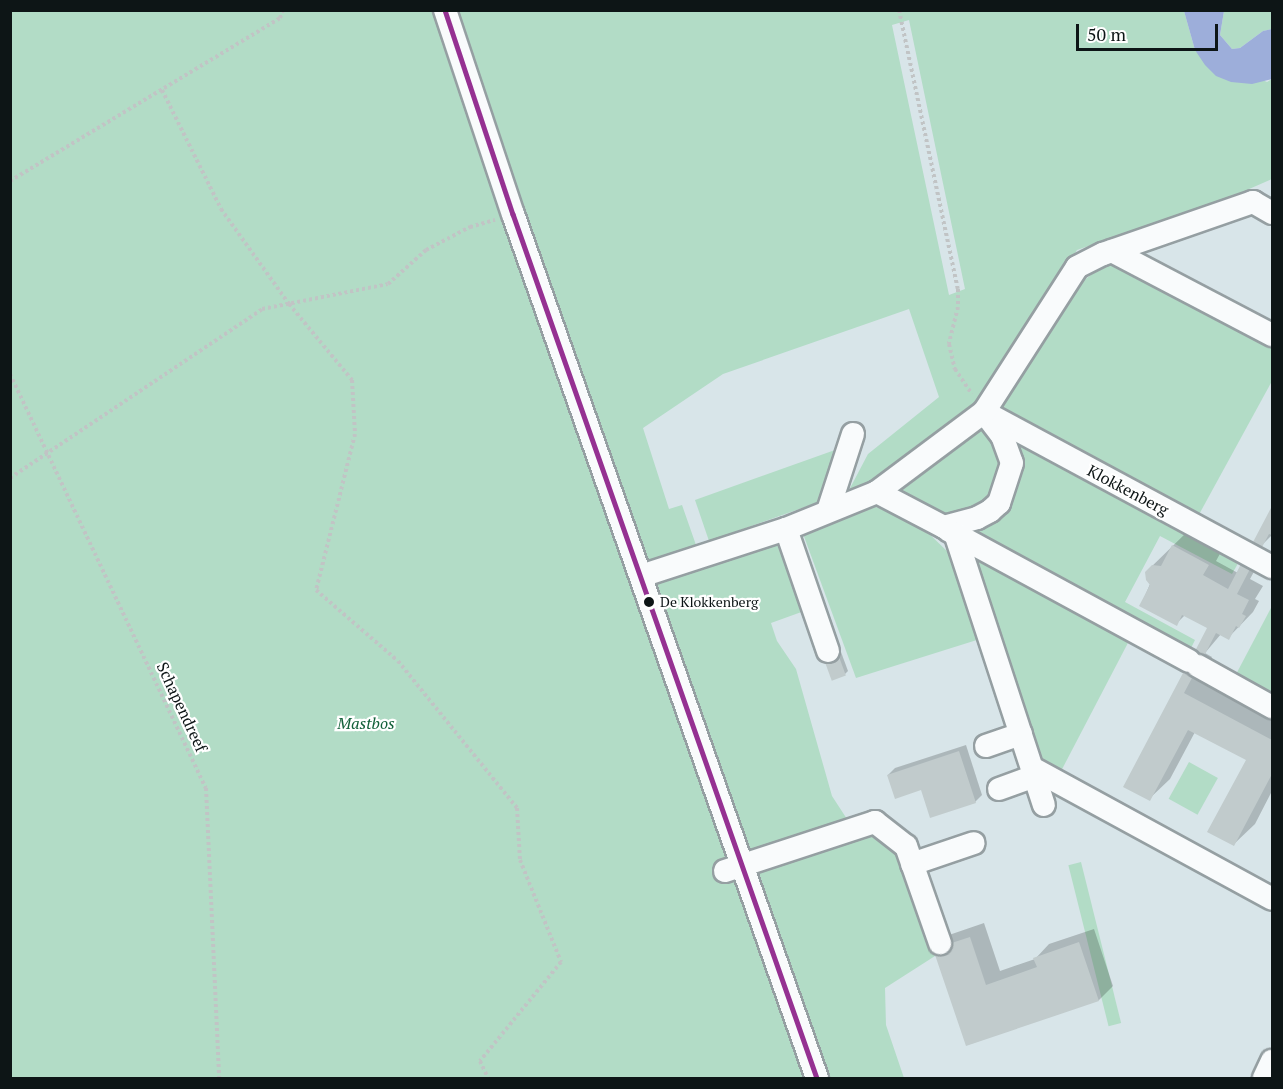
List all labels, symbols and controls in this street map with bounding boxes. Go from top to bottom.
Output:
scale bar [1079,12,1222,50]
text: 50 m [1087,22,1126,46]
street label: Klokkenberg [1084,461,1172,519]
place label: De Klokkenberg [660,594,758,610]
marker: De Klokkenberg [643,596,655,608]
street label: Schapendreef [153,659,211,755]
park label: Mastbos [337,713,395,733]

